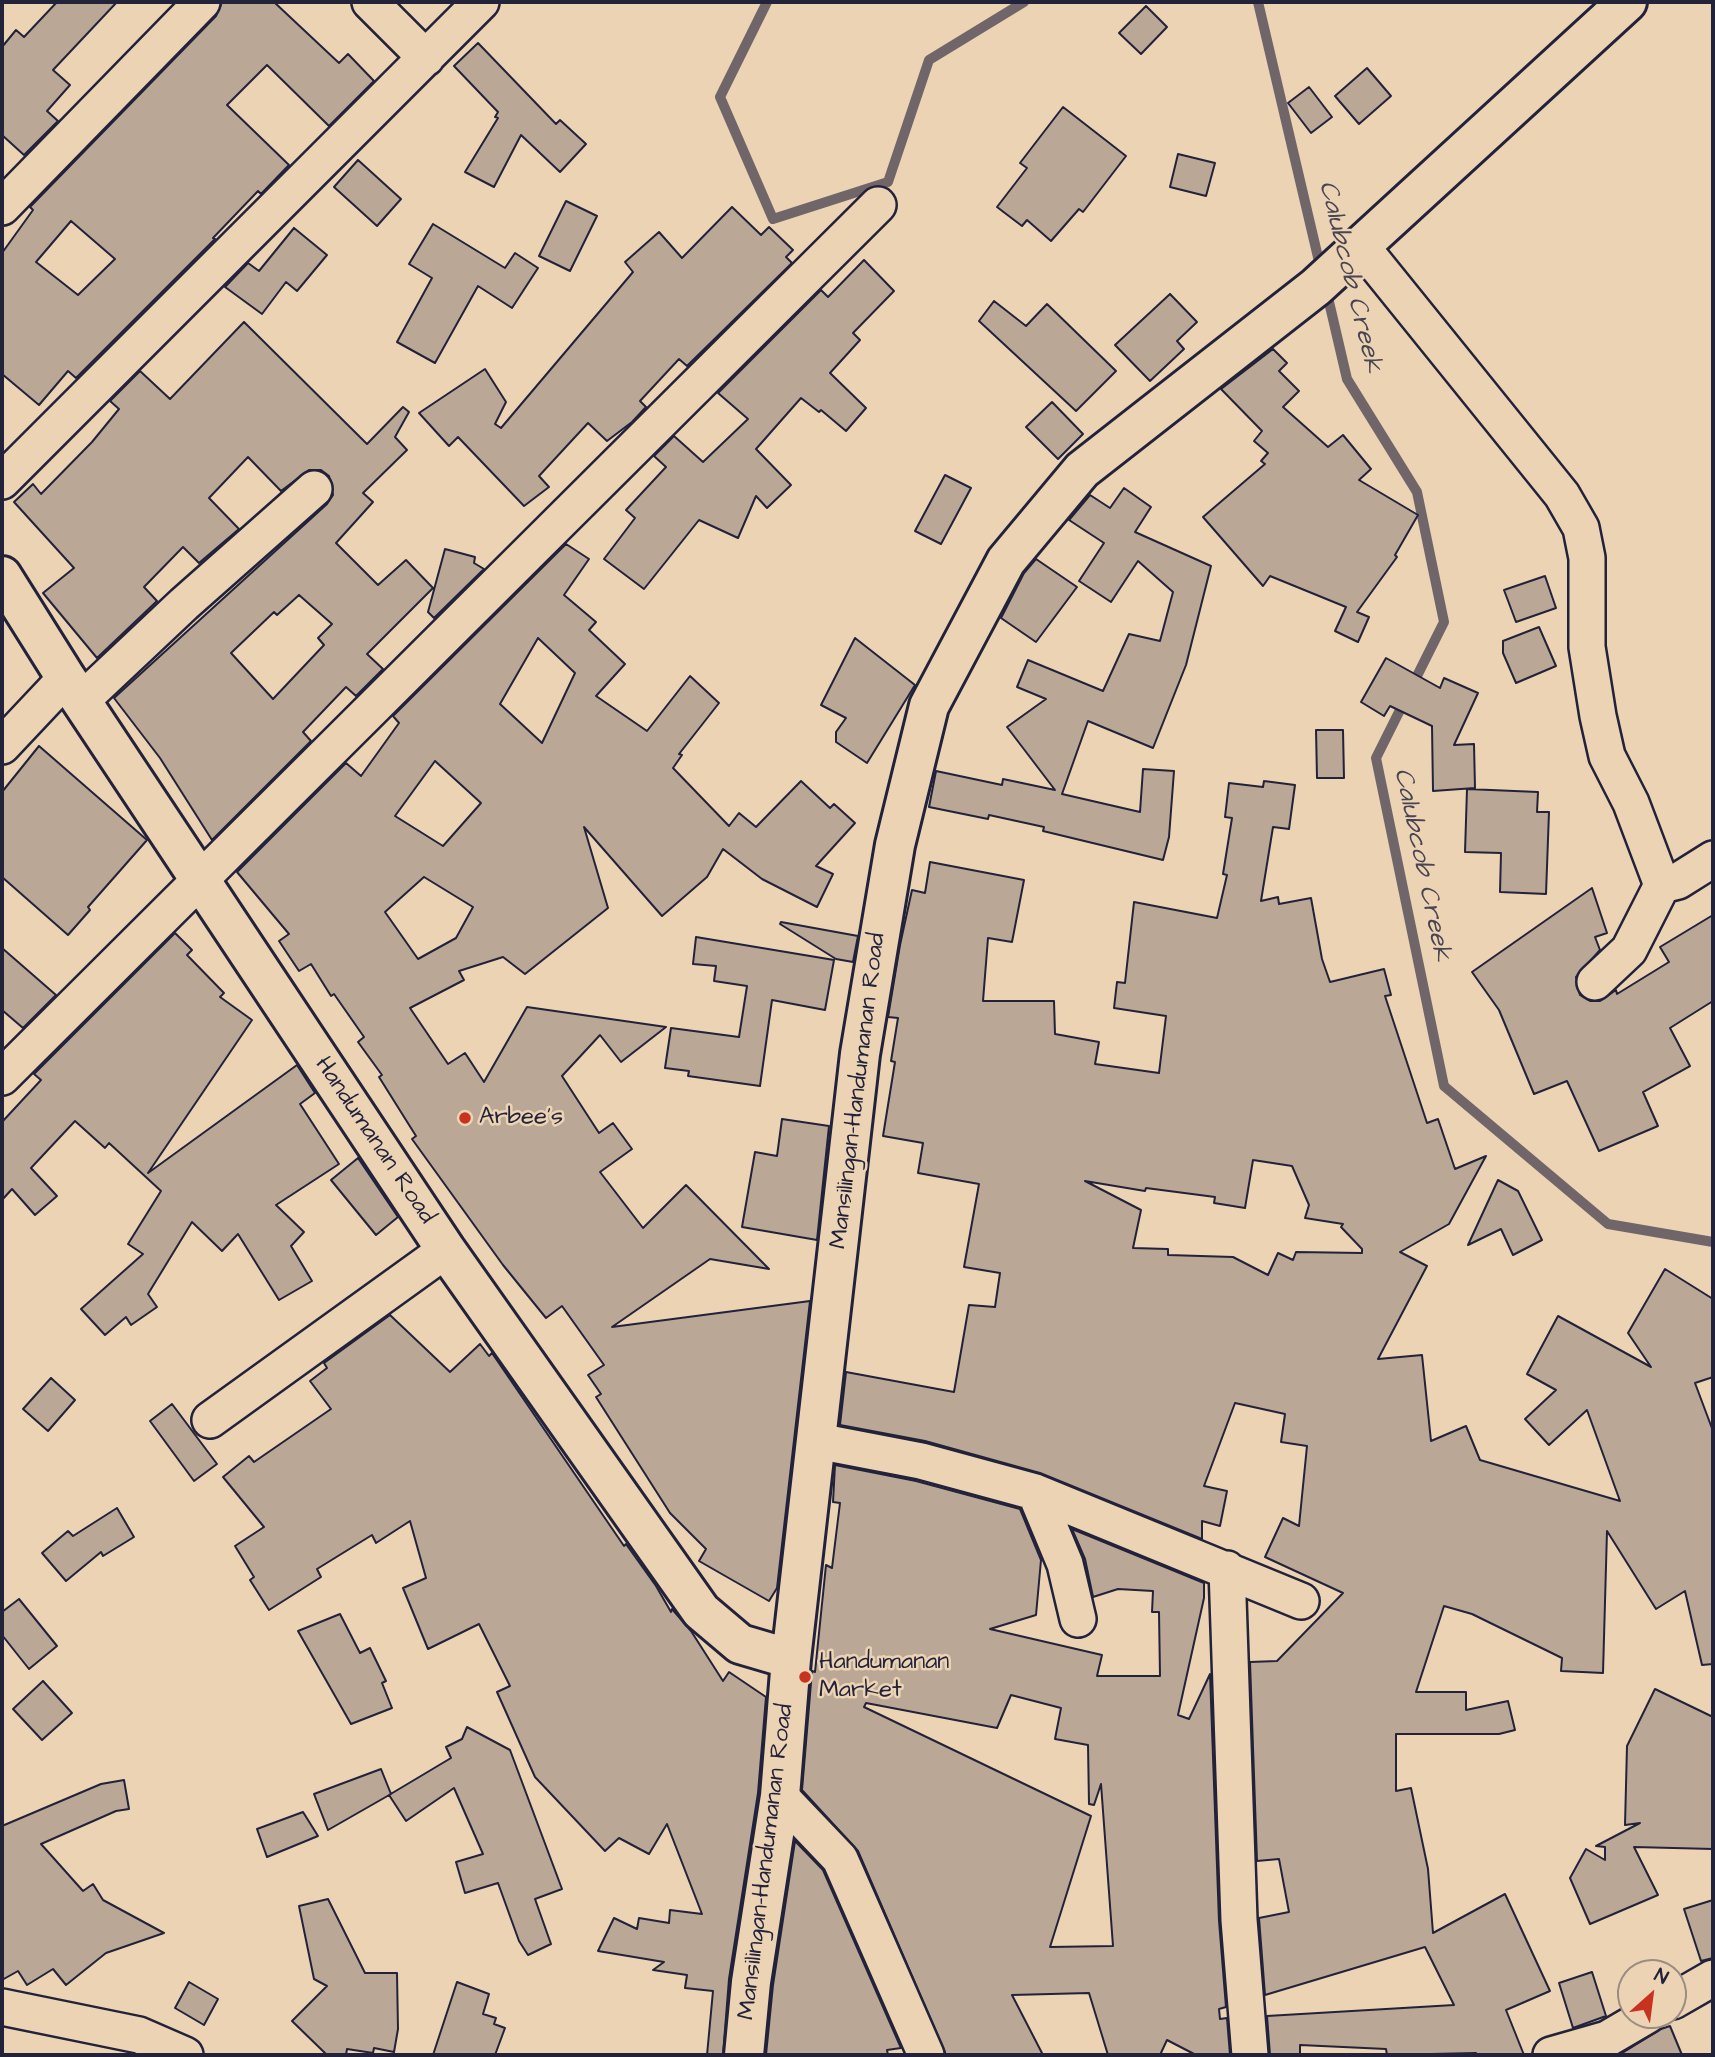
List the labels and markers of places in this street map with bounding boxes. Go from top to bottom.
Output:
place label: Arbee's [479,1104,563,1132]
marker: Arbee's [457,1110,473,1126]
place label: Handumanan Market [819,1649,949,1705]
marker: Handumanan Market [797,1669,813,1685]

